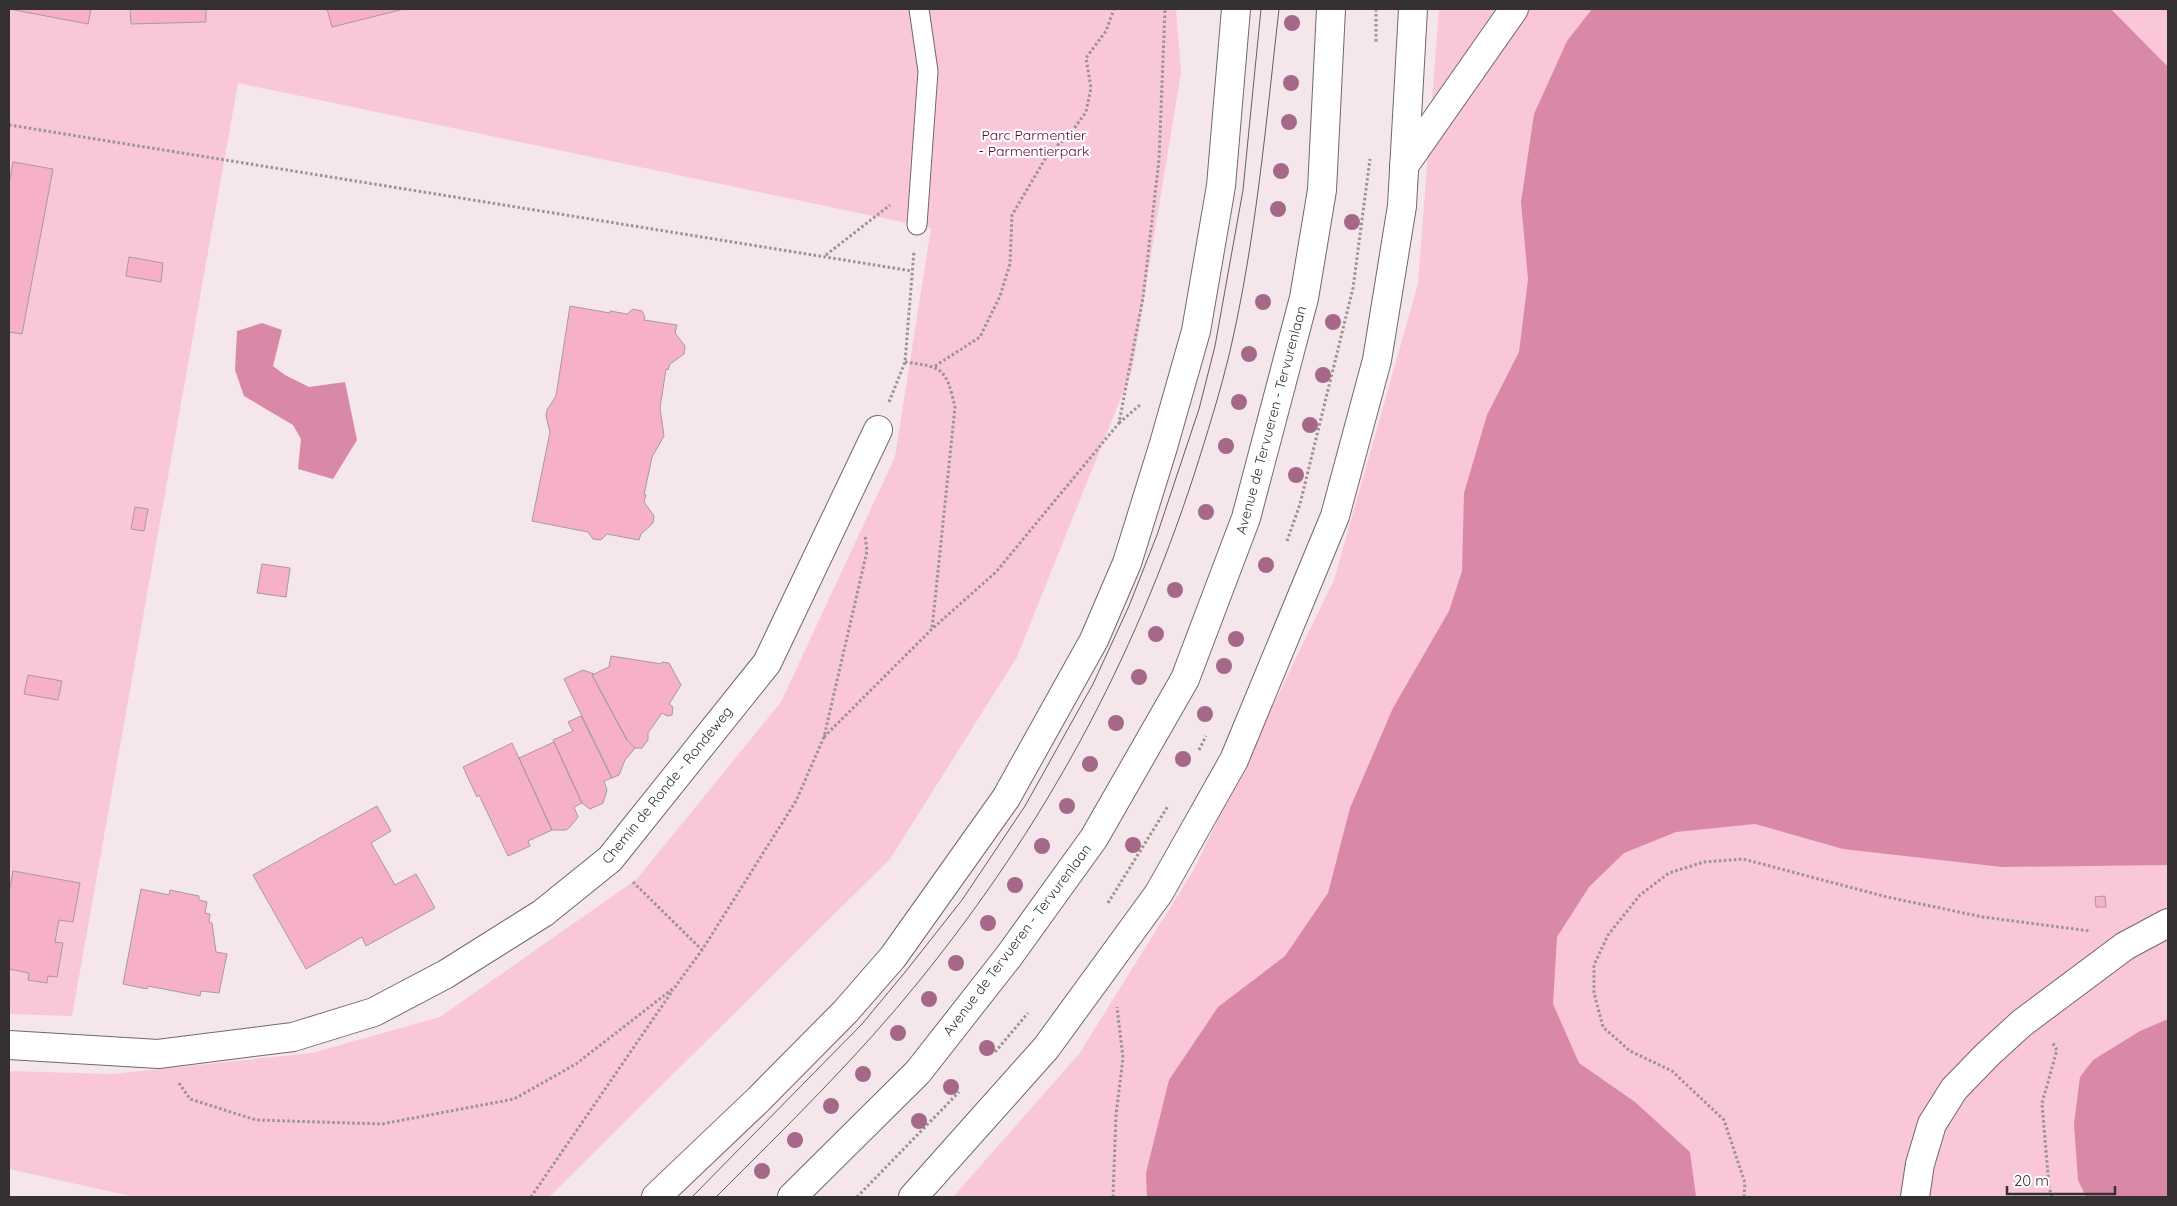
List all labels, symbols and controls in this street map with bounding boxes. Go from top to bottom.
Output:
park label: Parc Parmentier - Parmentierpark [978,126,1090,160]
street label: Avenue de Tervueren - Tervurenlaan [1232,304,1310,536]
street label: Chemin de Ronde - Rondeweg [598,703,736,867]
street label: Avenue de Tervueren - Tervurenlaan [939,840,1095,1040]
scale bar [2007,1164,2114,1196]
text: 20 m [2014,1171,2049,1190]

